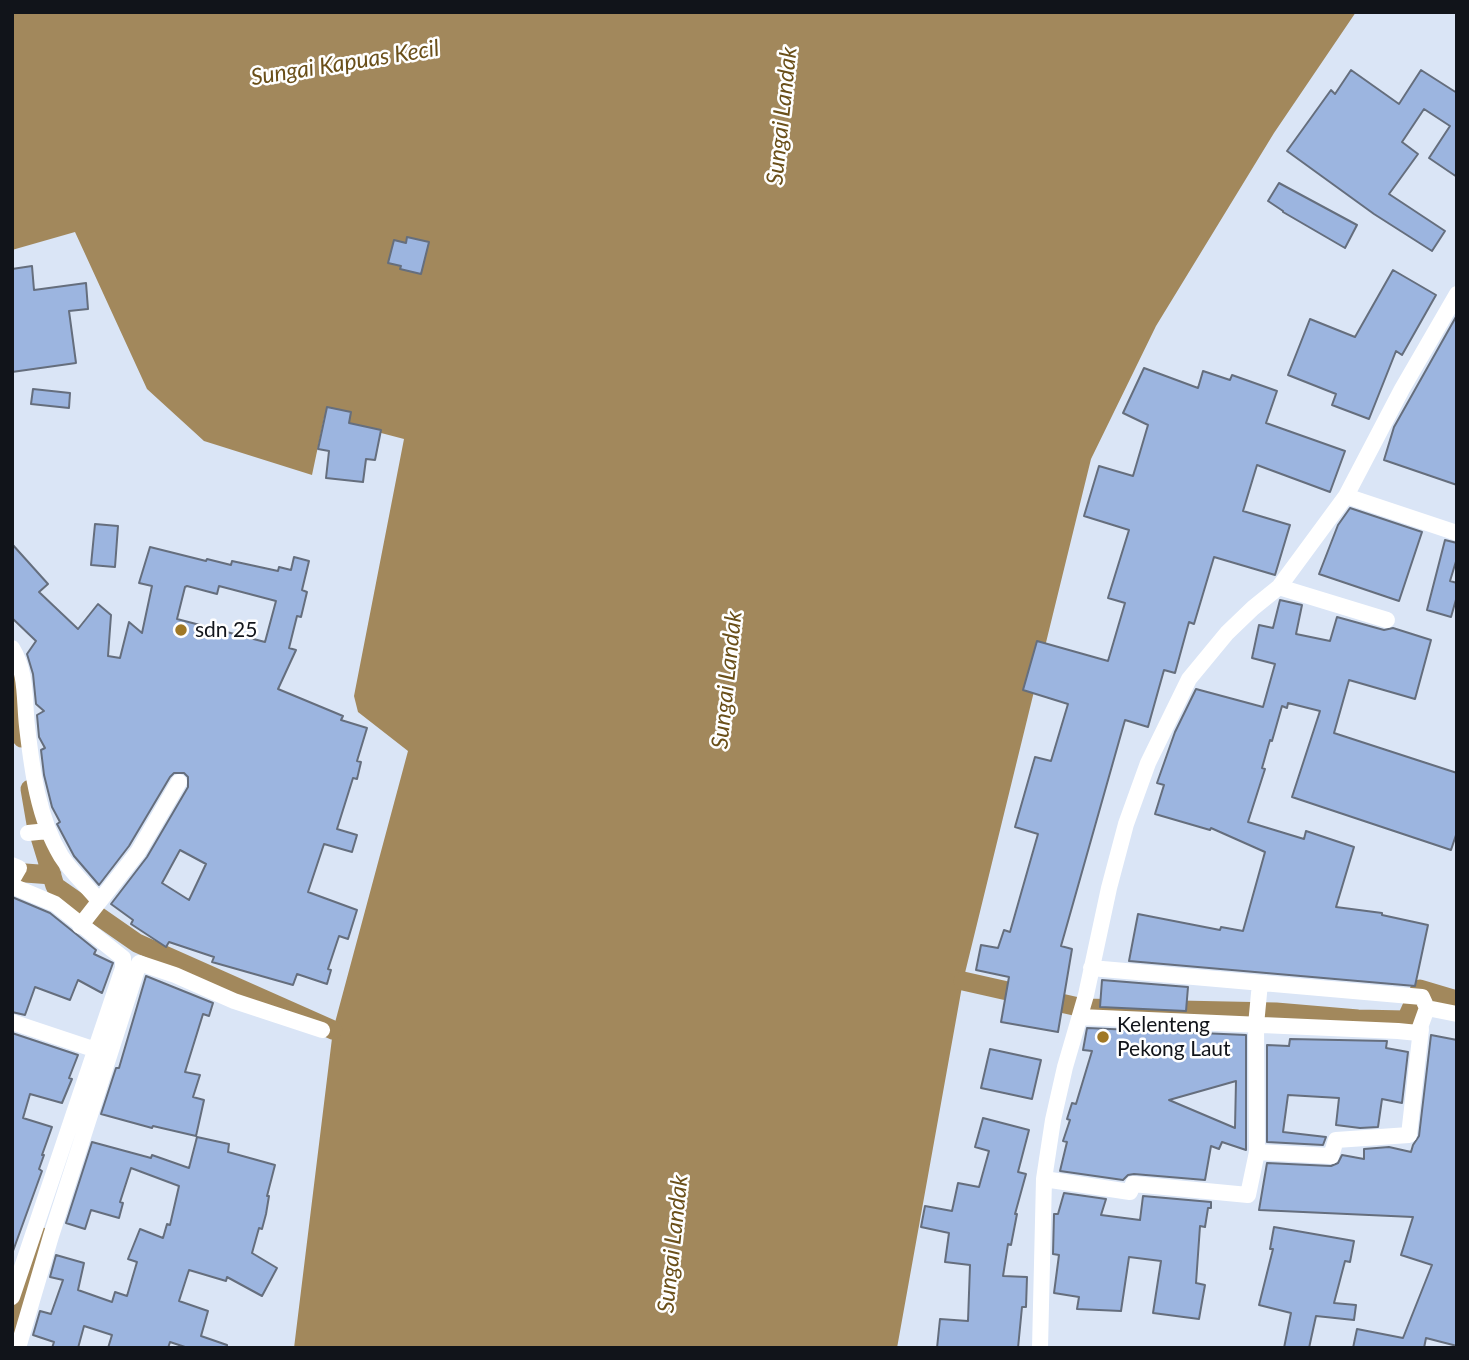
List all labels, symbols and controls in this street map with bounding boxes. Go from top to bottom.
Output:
water label: Sungai Kapuas Kecil [249,34,441,92]
water label: Sungai Landak [761,46,803,186]
water label: Sungai Landak [706,610,748,750]
place label: sdn 25 [195,617,257,643]
marker: sdn 25 [173,622,189,638]
place label: Kelenteng Pekong Laut [1117,1012,1231,1062]
marker: Kelenteng Pekong Laut [1095,1029,1111,1045]
water label: Sungai Landak [652,1174,694,1314]

